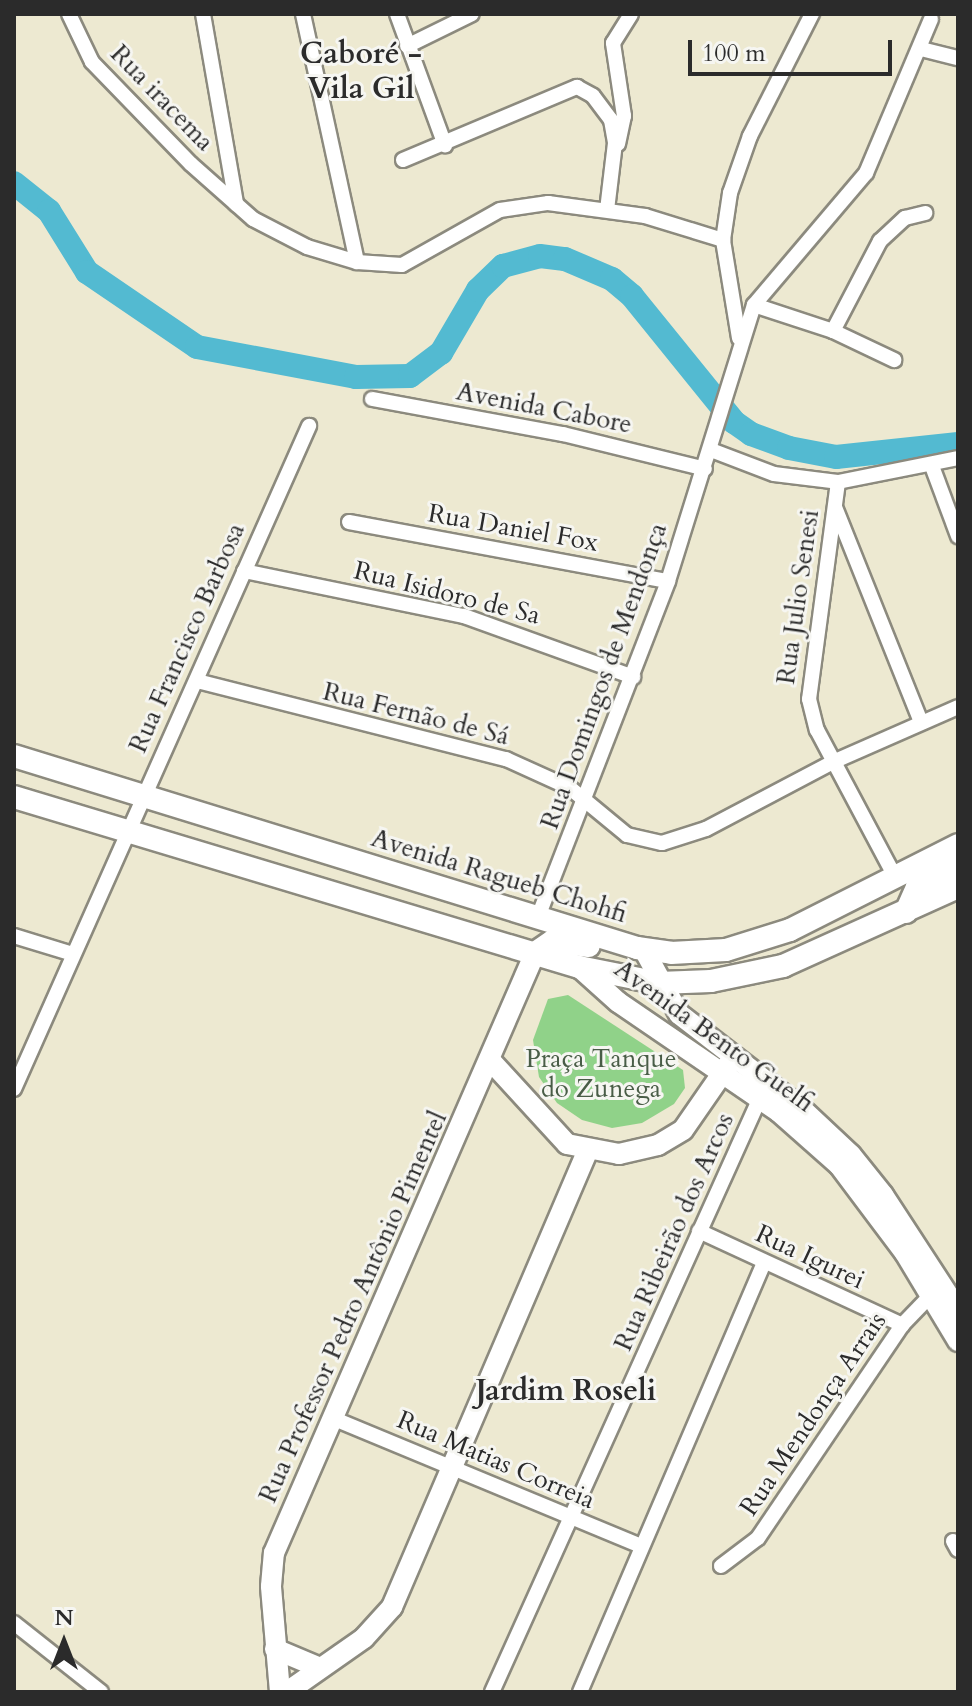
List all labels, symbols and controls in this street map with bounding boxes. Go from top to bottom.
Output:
scale bar [692,24,896,74]
district label: Caboré - Vila Gil [300,36,422,106]
text: 100 m [702,37,766,70]
street label: Rua iracema [104,38,220,158]
street label: Avenida Cabore [454,376,634,440]
street label: Rua Daniel Fox [426,498,600,558]
street label: Rua Julio Senesi [770,508,826,686]
street label: Rua Francisco Barbosa [122,518,252,758]
street label: Rua Domingos de Mendonça [534,519,674,833]
street label: Rua Isidoro de Sa [351,555,543,631]
street label: Rua Fernão de Sá [320,676,512,752]
street label: Avenida Ragueb Chohfi [367,822,631,930]
street label: Avenida Bento Guelfi [608,953,820,1119]
park label: Praça Tanque do Zunega [525,1043,677,1104]
street label: Rua Professor Pedro Antônio Pimentel [252,1106,454,1508]
street label: Rua Ribeirão dos Arcos [608,1108,740,1356]
street label: Rua Igurei [750,1218,870,1296]
street label: Rua Mendonça Arrais [733,1306,893,1522]
district label: Jardim Roseli [476,1373,656,1409]
street label: Rua Matias Correia [392,1404,600,1516]
north arrow [24,1602,104,1682]
text: N [54,1603,74,1633]

